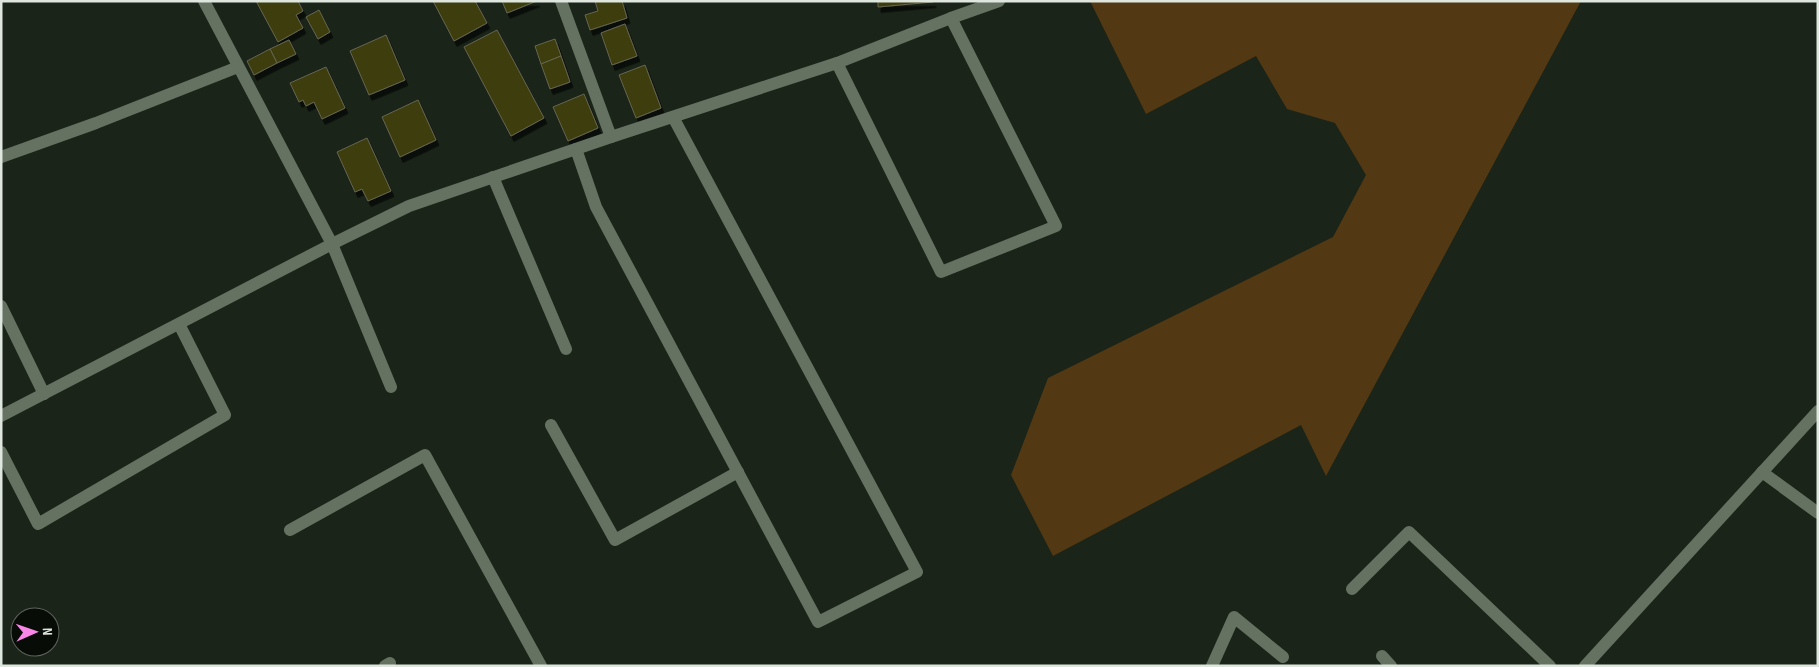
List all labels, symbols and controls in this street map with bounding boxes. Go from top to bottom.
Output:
north arrow [10,607,60,657]
text: N [39,628,56,636]

